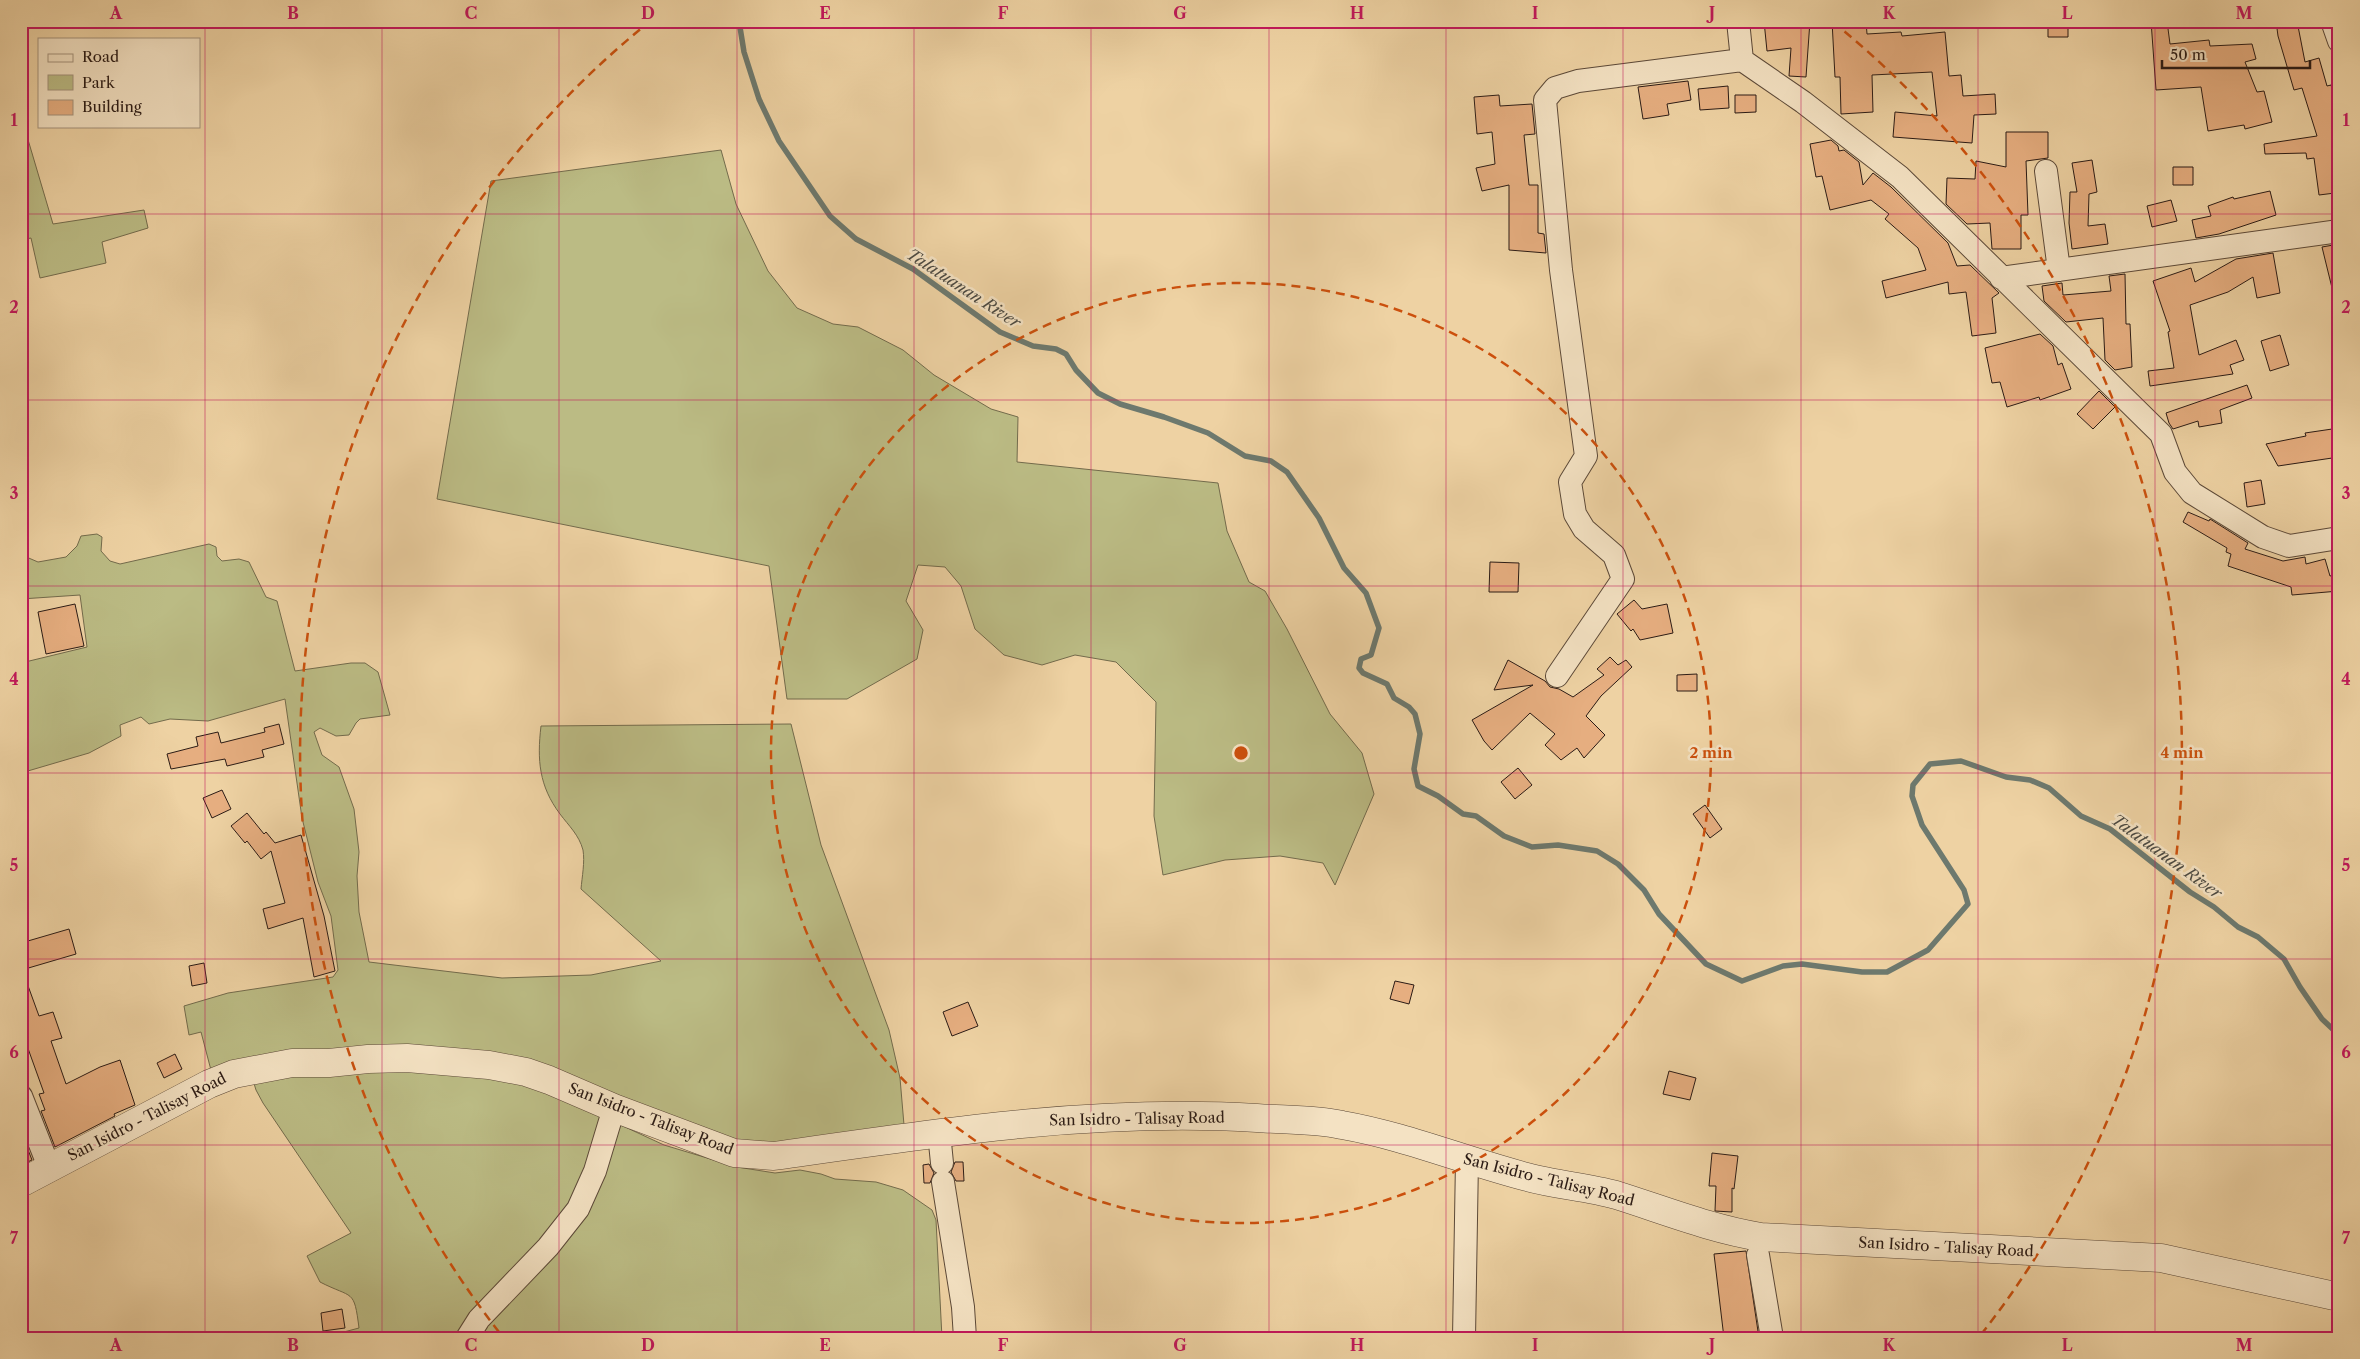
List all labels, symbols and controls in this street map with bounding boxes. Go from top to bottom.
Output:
text: A [109,3,123,23]
text: B [287,3,299,23]
text: C [465,3,477,23]
text: D [641,3,655,23]
text: E [819,3,831,23]
text: F [998,3,1009,23]
text: G [1173,3,1187,23]
text: H [1350,3,1364,23]
text: I [1532,3,1539,23]
text: J [1706,3,1715,23]
text: K [1883,3,1897,23]
text: L [2061,3,2073,23]
text: M [2236,3,2253,23]
legend [38,38,200,128]
scale bar [2162,38,2310,70]
text: 50 m [2170,45,2206,64]
text: Road [82,47,119,66]
text: Park [82,73,116,92]
text: Building [82,97,142,116]
text: 1 [10,110,18,130]
text: 1 [2342,110,2350,130]
water label: Talatuanan River [903,244,1026,333]
text: 2 [9,297,19,317]
text: 2 [2341,297,2351,317]
text: 3 [9,483,19,503]
text: 3 [2341,483,2351,503]
text: 4 [9,669,19,689]
text: 4 [2341,669,2351,689]
text: 2 min [1689,743,1733,762]
text: 4 min [2160,743,2204,762]
centre of rings [1232,744,1250,762]
water label: Talatuanan River [2108,809,2227,904]
text: 5 [10,855,19,875]
text: 5 [2342,855,2351,875]
text: 6 [9,1042,19,1062]
text: 6 [2341,1042,2351,1062]
street label: San Isidro - Talisay Road [64,1068,229,1165]
street label: San Isidro - Talisay Road [566,1078,737,1159]
street label: San Isidro - Talisay Road [1049,1107,1225,1130]
street label: San Isidro - Talisay Road [1462,1149,1637,1210]
text: 7 [10,1228,19,1248]
text: 7 [2342,1228,2351,1248]
street label: San Isidro - Talisay Road [1858,1232,2034,1261]
text: A [109,1335,123,1355]
text: B [287,1335,299,1355]
text: C [465,1335,477,1355]
text: D [641,1335,655,1355]
text: E [819,1335,831,1355]
text: F [998,1335,1009,1355]
text: G [1173,1335,1187,1355]
text: H [1350,1335,1364,1355]
text: I [1532,1335,1539,1355]
text: J [1706,1335,1715,1355]
text: K [1883,1335,1897,1355]
text: L [2061,1335,2073,1355]
text: M [2236,1335,2253,1355]

